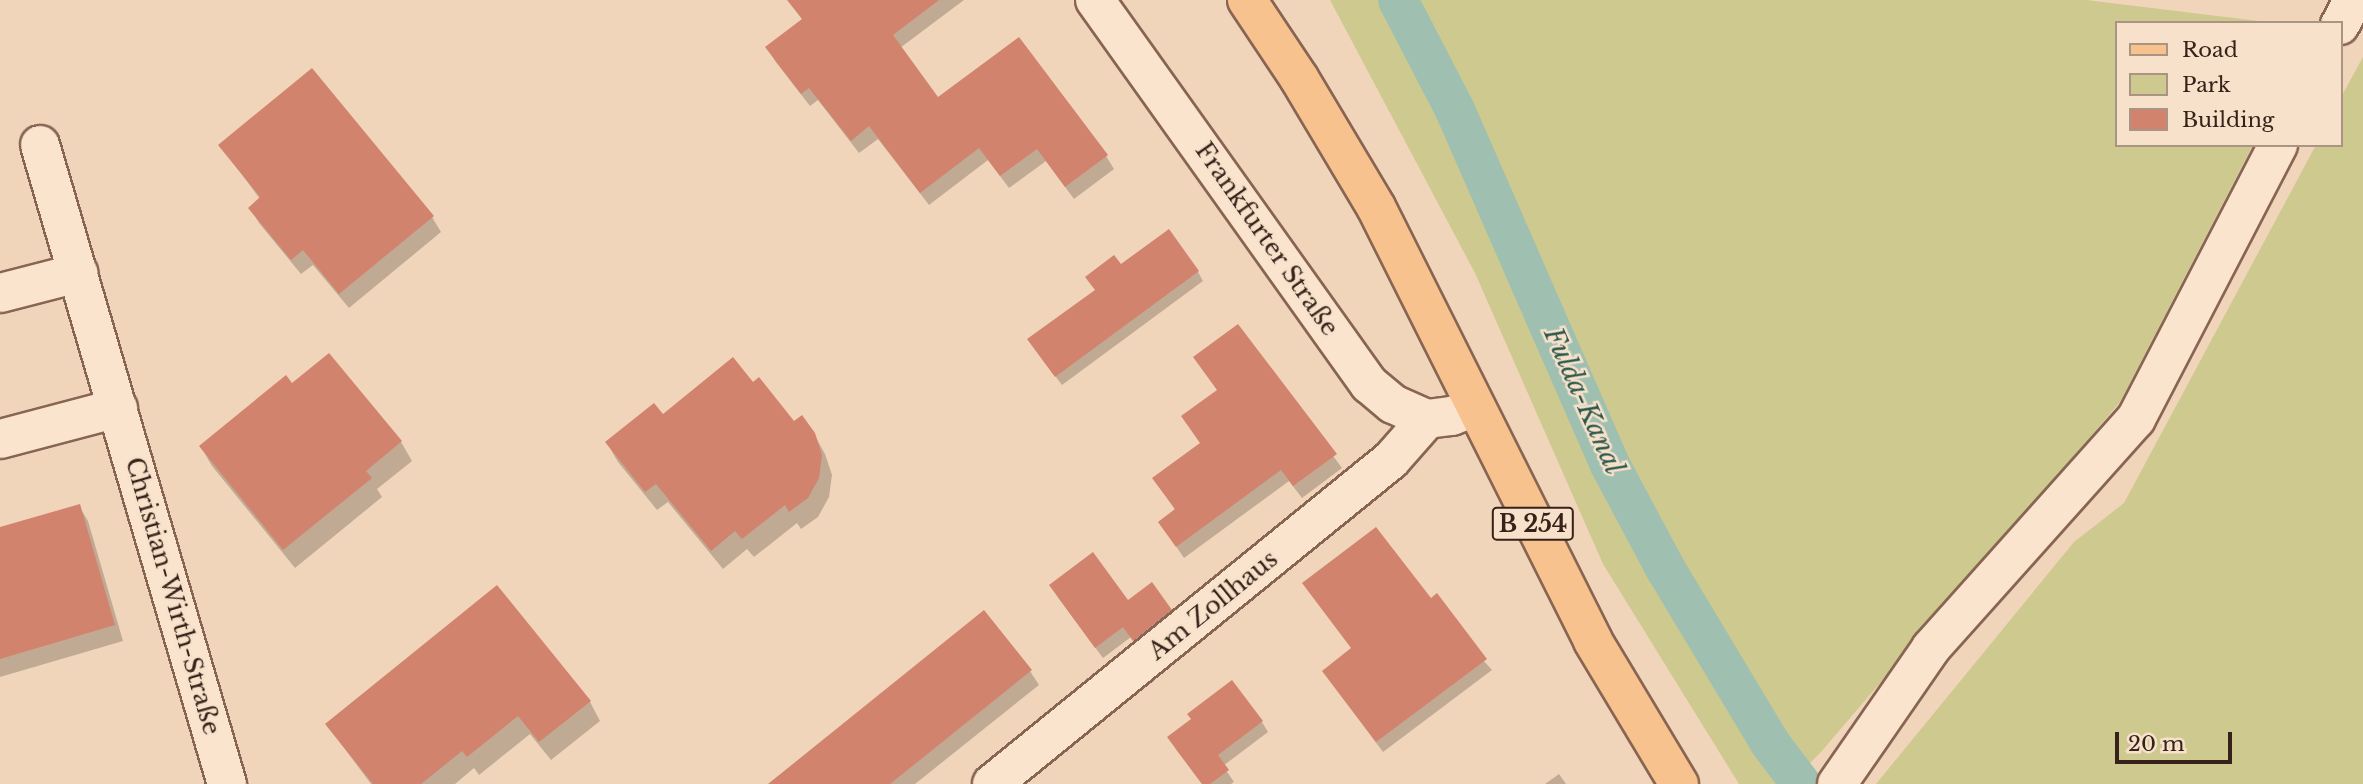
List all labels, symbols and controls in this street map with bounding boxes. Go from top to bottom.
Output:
legend [2114,21,2342,147]
text: Road [2182,37,2238,63]
text: Park [2182,72,2231,98]
text: Building [2182,107,2274,133]
street label: Frankfurter Straße [1189,137,1345,341]
water label: Fulda-Kanal [1537,323,1629,479]
street label: Christian-Wirth-Straße [120,454,226,738]
road number: B 254 [1491,504,1575,544]
street label: Am Zollhaus [1143,544,1283,666]
scale bar [2118,718,2235,762]
text: 20 m [2128,731,2185,757]

